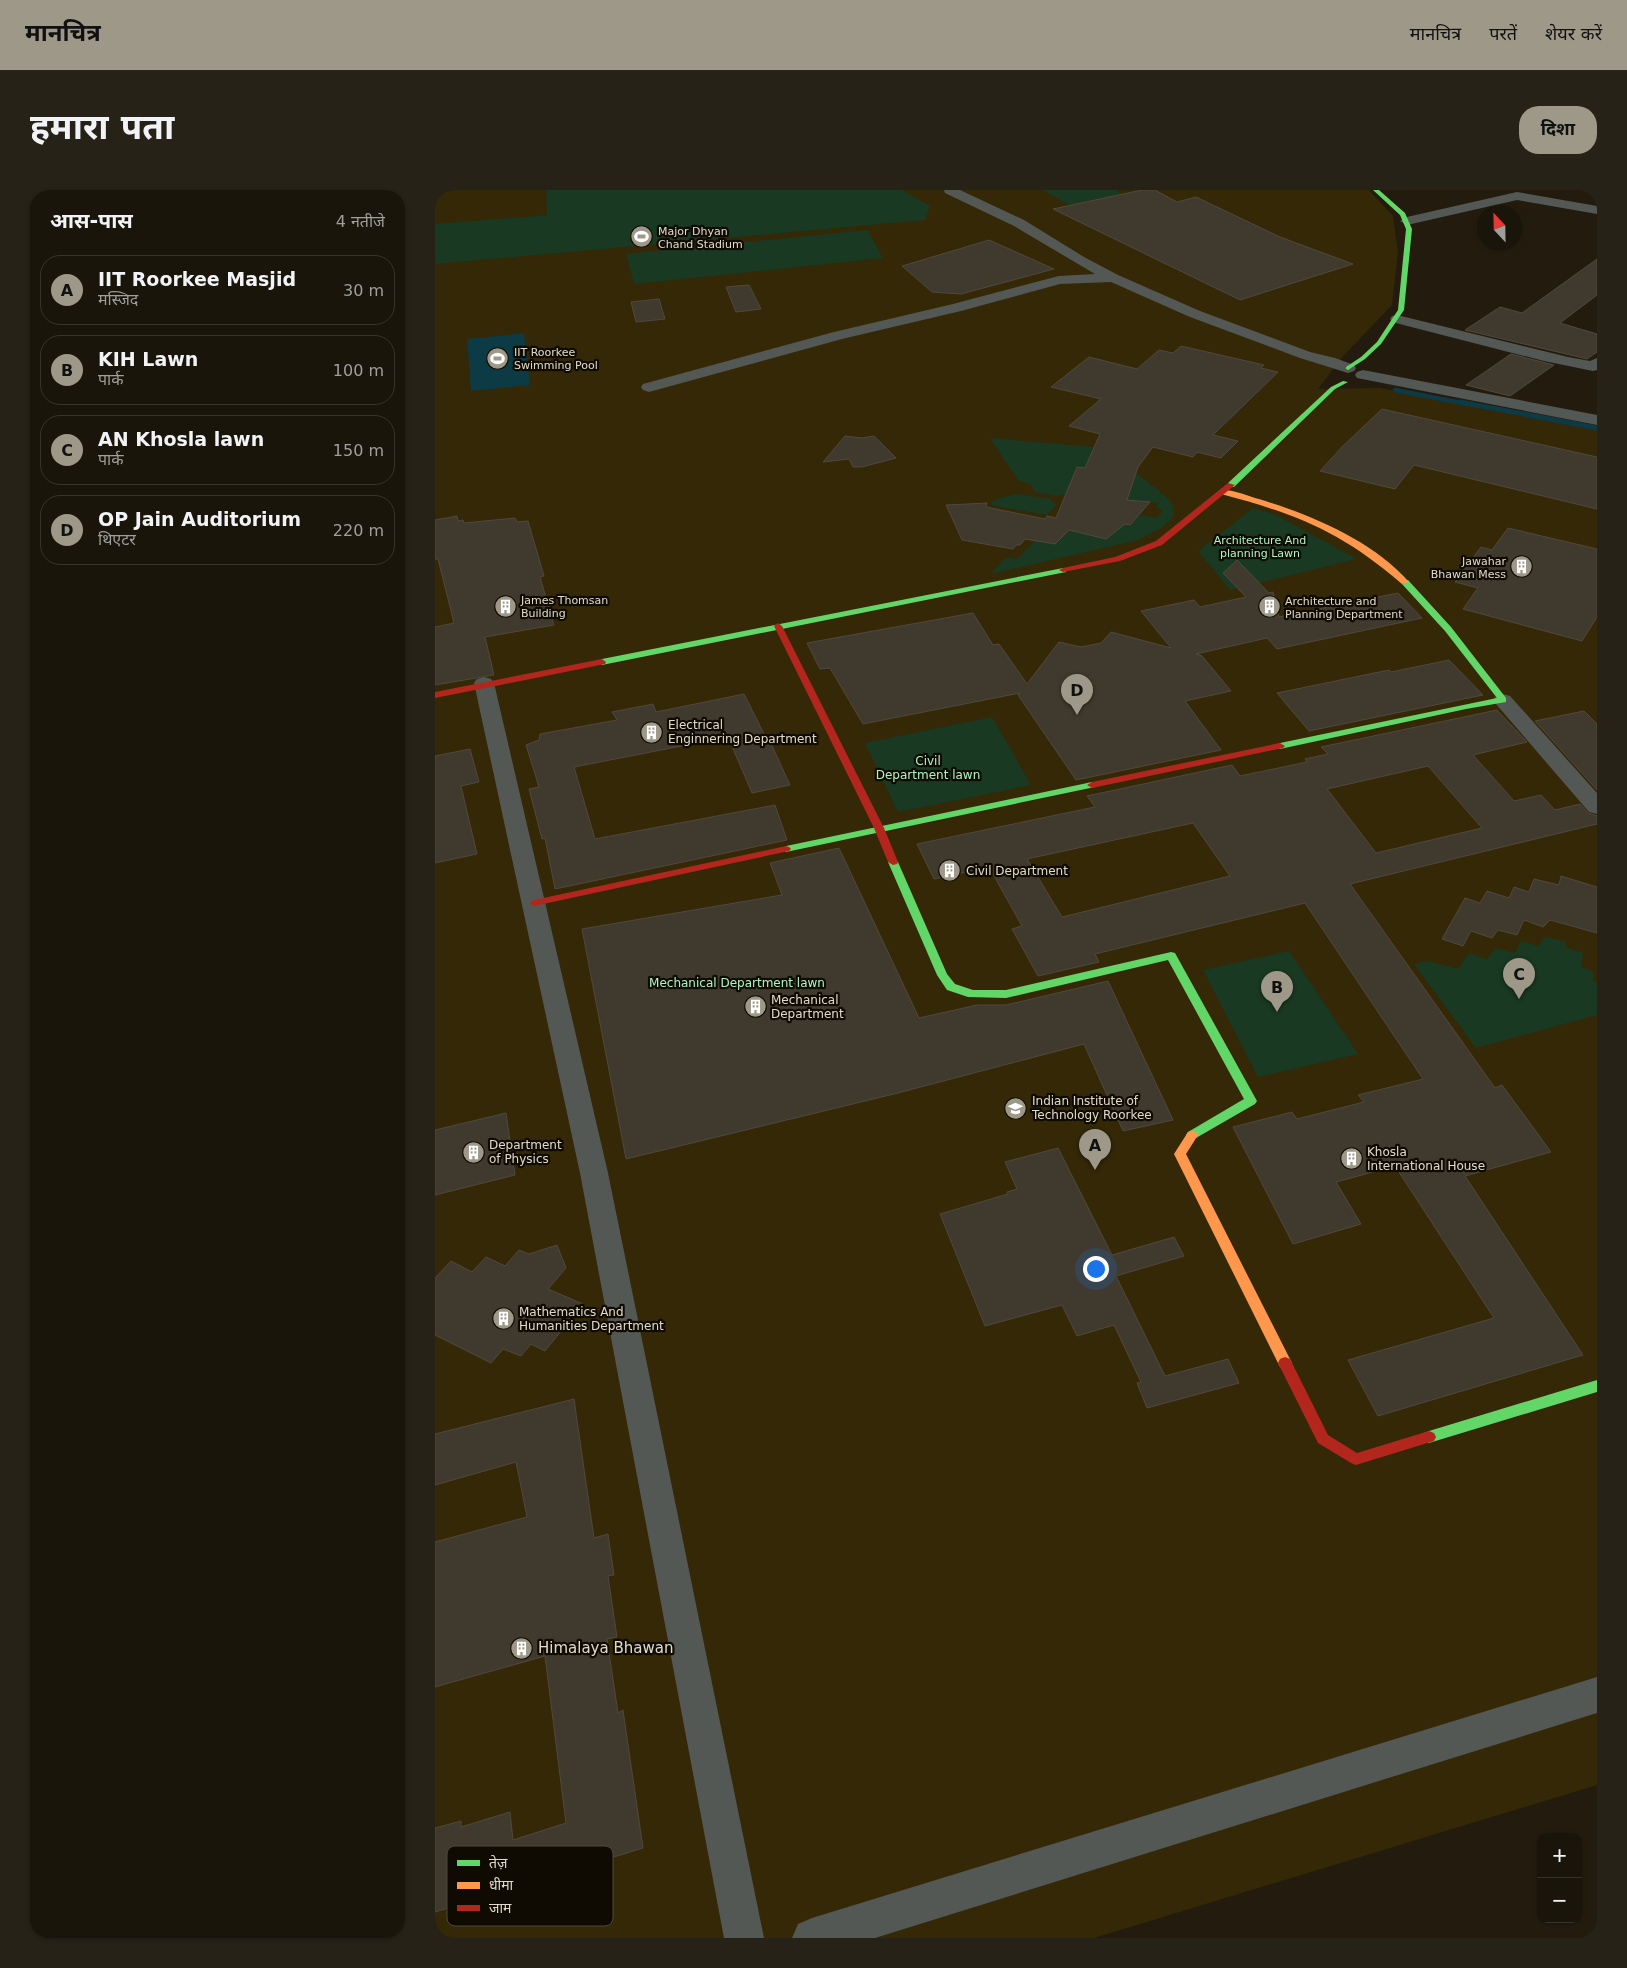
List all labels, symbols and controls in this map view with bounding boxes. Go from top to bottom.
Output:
text: मानचित्र [25,19,101,47]
text: मानचित्र [1410,23,1461,44]
text: परतें [1489,23,1517,44]
text: शेयर करें [1545,23,1602,44]
button: दिशा [1519,106,1597,154]
text: हमारा पता [30,107,174,147]
north arrow [1477,205,1522,250]
text: आस-पास [50,209,133,233]
text: 4 नतीजे [336,212,385,231]
sports icon: Major Dhyan Chand Stadium [630,225,654,249]
place label: Major Dhyan Chand Stadium [658,225,743,251]
text: IIT Roorkee Masjid [98,268,296,290]
text: A [61,281,73,300]
text: 30 m [343,281,384,300]
text: मस्जिद [98,290,138,309]
sports icon: IIT Roorkee Swimming Pool [486,346,510,370]
place label: IIT Roorkee Swimming Pool [514,346,598,372]
text: KIH Lawn [98,348,198,370]
text: B [61,361,73,380]
text: 100 m [333,361,384,380]
text: पार्क [98,370,124,389]
text: AN Khosla lawn [98,428,264,450]
text: C [61,441,73,460]
text: 150 m [333,441,384,460]
text: पार्क [98,450,124,469]
text: OP Jain Auditorium [98,508,301,530]
text: D [60,521,74,540]
text: 220 m [333,521,384,540]
text: थिएटर [98,530,136,549]
park label: Architecture And planning Lawn [1214,534,1306,560]
place label: Jawahar Bhawan Mess [1431,555,1506,581]
building icon: Jawahar Bhawan Mess [1510,555,1534,579]
building icon: James Thomsan Building [493,594,517,618]
place label: James Thomsan Building [520,594,608,620]
building icon: Architecture and Planning Department [1257,595,1281,619]
place label: Architecture and Planning Department [1285,595,1403,621]
pin: D [1061,674,1093,715]
place label: Electrical Enginnering Department [668,718,817,746]
building icon: Electrical Enginnering Department [640,720,664,744]
park label: Civil Department lawn [876,754,980,782]
building icon: Civil Department [938,859,962,883]
place label: Civil Department [966,864,1068,878]
pin: C [1503,958,1535,999]
pin: B [1261,971,1293,1012]
park label: Mechanical Department lawn [649,976,825,990]
place label: Mechanical Department [771,993,844,1021]
building icon: Mechanical Department [743,995,767,1019]
place label: Indian Institute of Technology Roorkee [1031,1094,1152,1122]
school or university icon: Indian Institute of Technology Roorkee [1004,1096,1028,1120]
pin: A [1079,1129,1111,1170]
place label: Department of Physics [489,1138,562,1166]
building icon: Department of Physics [461,1140,485,1164]
place label: Khosla International House [1367,1145,1485,1173]
building icon: Khosla International House [1339,1147,1363,1171]
your location [1083,1256,1109,1282]
place label: Mathematics And Humanities Department [519,1305,664,1333]
building icon: Mathematics And Humanities Department [491,1307,515,1331]
building icon: Himalaya Bhawan [510,1636,534,1660]
place label: Himalaya Bhawan [538,1639,673,1657]
map controls [1537,1833,1582,1923]
button: + [1537,1833,1582,1878]
legend [447,1846,613,1926]
text: तेज़ [489,1854,508,1871]
text: धीमा [489,1877,514,1893]
button: − [1537,1878,1582,1923]
text: जाम [489,1900,512,1916]

